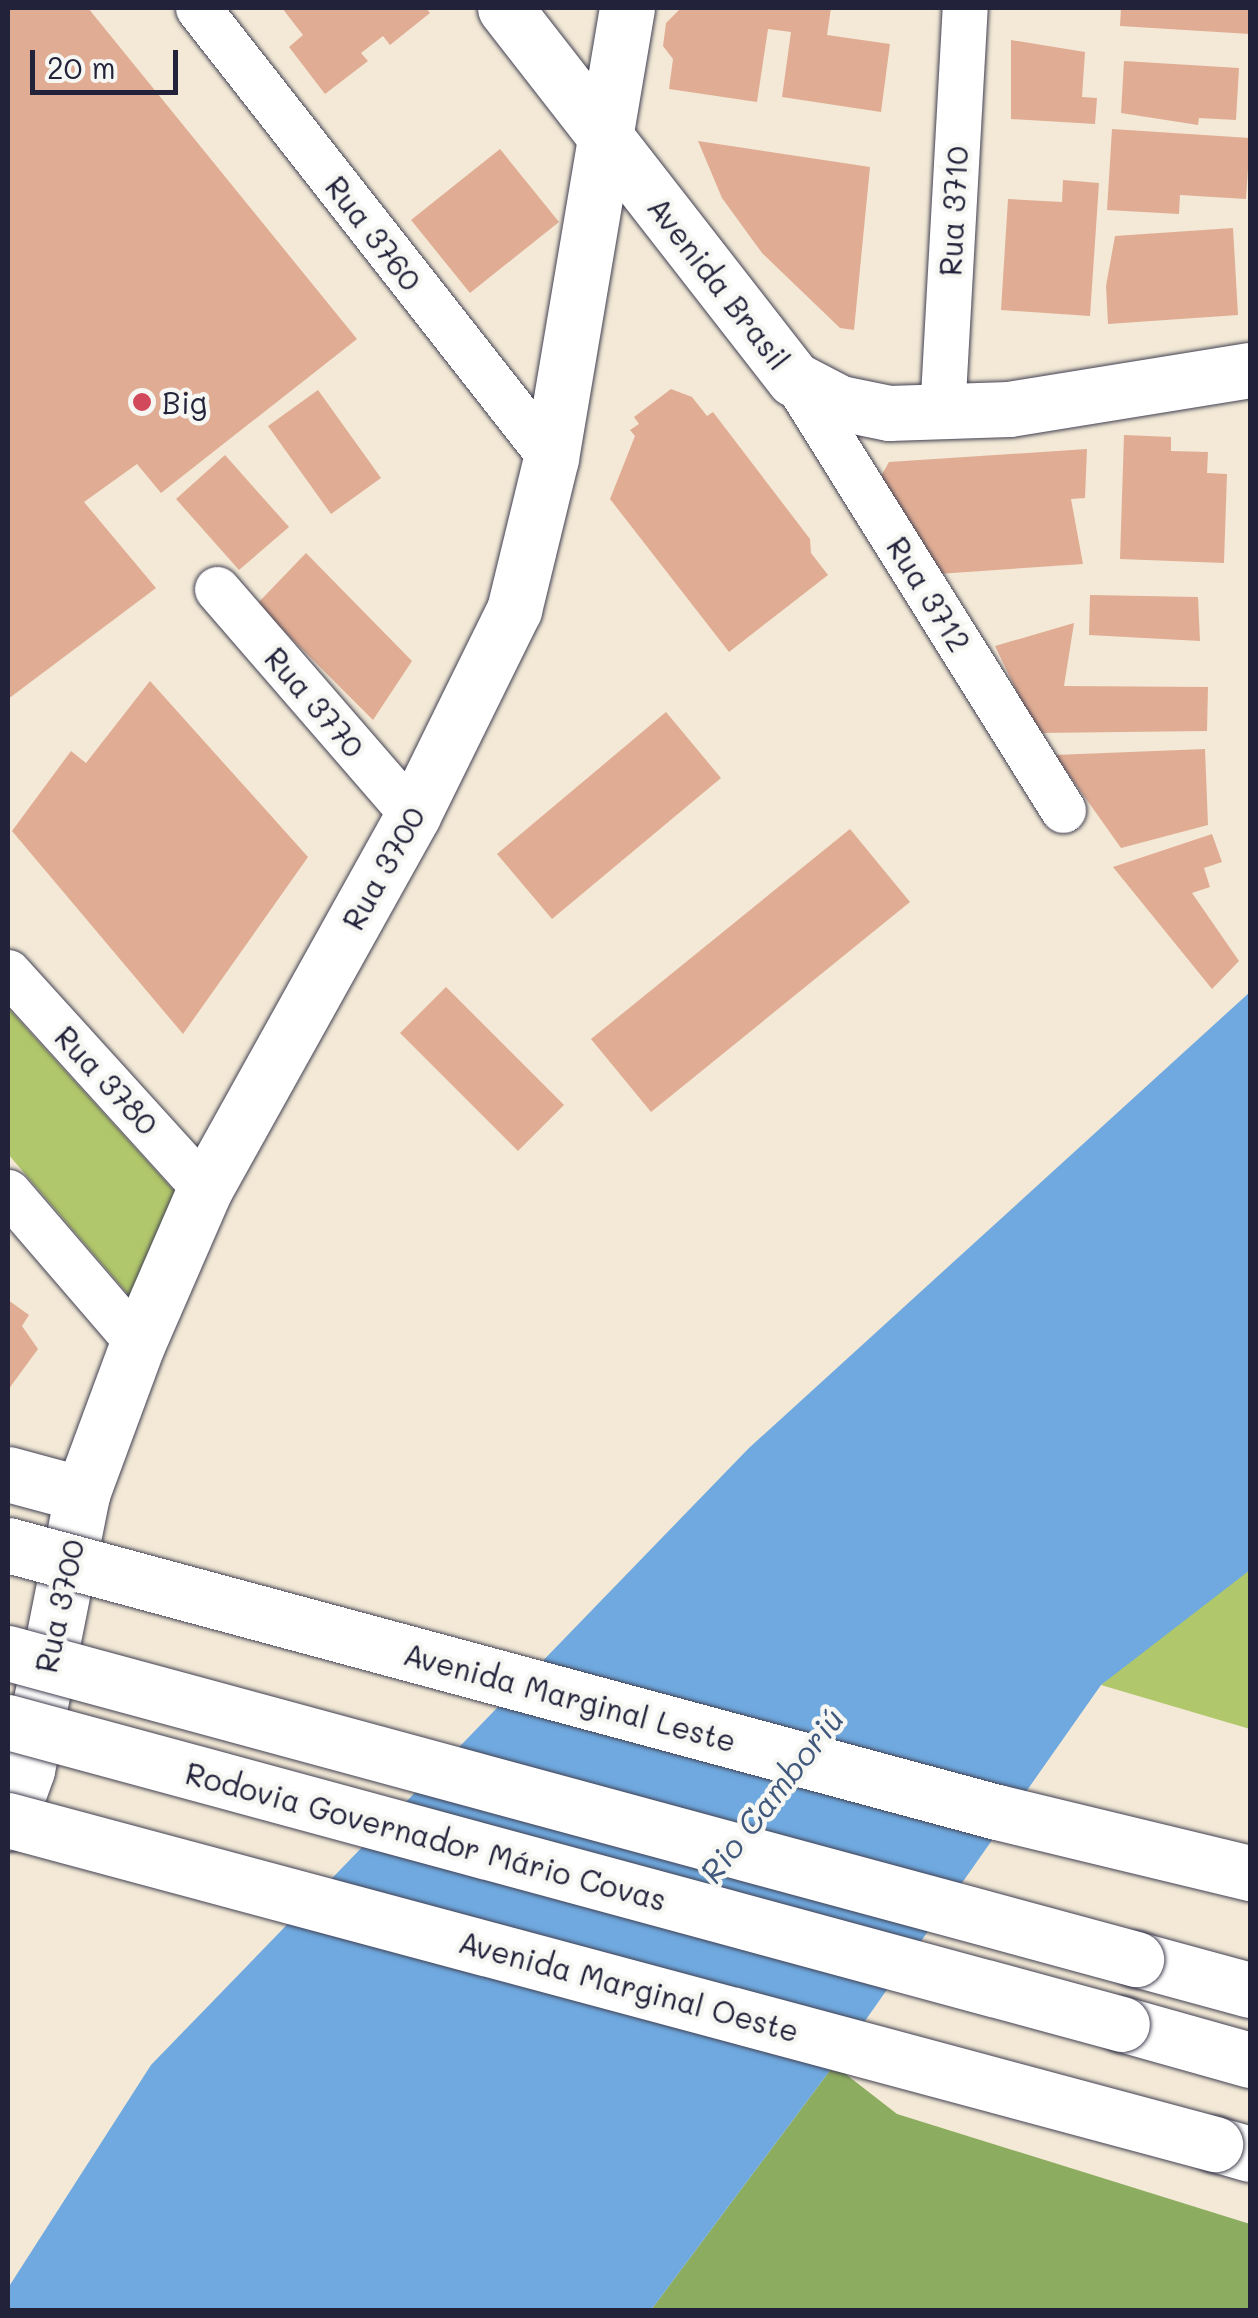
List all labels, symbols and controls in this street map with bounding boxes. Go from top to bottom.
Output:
scale bar [35,30,182,92]
text: 20 m [47,47,116,87]
street label: Rua 3710 [932,145,974,277]
street label: Rua 3760 [318,169,430,297]
street label: Avenida Brasil [640,190,798,376]
place label: Big [162,384,207,420]
marker: Big [131,391,153,413]
street label: Rua 3712 [880,530,978,658]
street label: Rua 3770 [258,640,372,764]
street label: Rua 3700 [334,800,432,936]
street label: Rua 3780 [48,1018,166,1142]
street label: Rua 3700 [27,1536,91,1676]
street label: Avenida Marginal Leste [400,1635,740,1759]
water label: Rio Camboriú [691,1700,851,1890]
street label: Rodovia Governador Mário Covas [182,1754,670,1918]
street label: Avenida Marginal Oeste [455,1923,803,2049]

